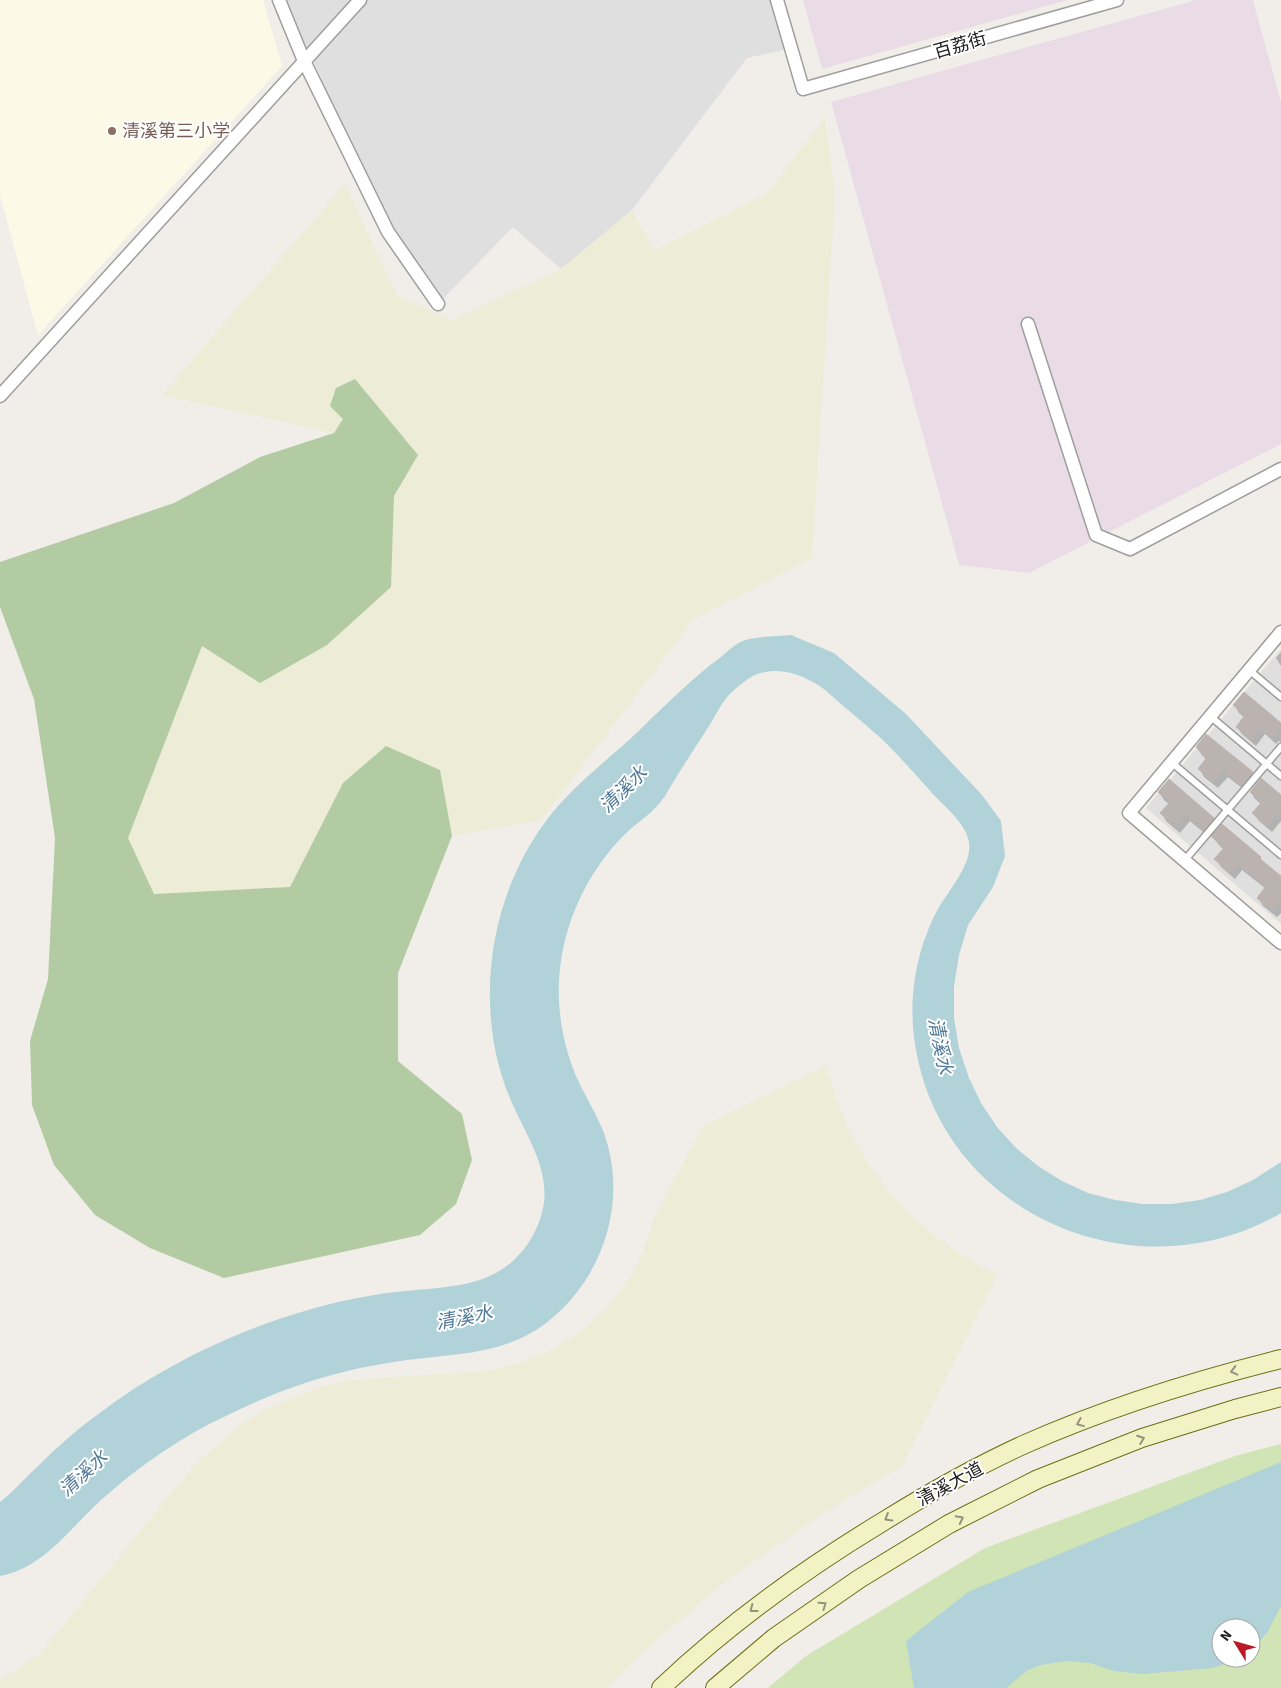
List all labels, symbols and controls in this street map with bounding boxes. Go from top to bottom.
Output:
street label: 百荔街 [931,26,990,65]
place label: 清溪第三小学 [122,119,230,144]
marker: 清溪第三小学 [106,125,118,137]
water label: 清溪水 [594,760,655,820]
water label: 清溪水 [921,1016,958,1078]
water label: 清溪水 [434,1300,496,1337]
one-way arrow [1229,1365,1238,1376]
one-way arrow [1076,1416,1085,1427]
one-way arrow [1136,1435,1145,1445]
water label: 清溪水 [54,1444,115,1503]
street label: 清溪大道 [913,1457,988,1512]
one-way arrow [884,1512,893,1522]
one-way arrow [955,1515,964,1525]
one-way arrow [817,1602,827,1611]
one-way arrow [750,1603,759,1611]
north arrow [1211,1618,1261,1668]
text: N [1216,1626,1237,1646]

